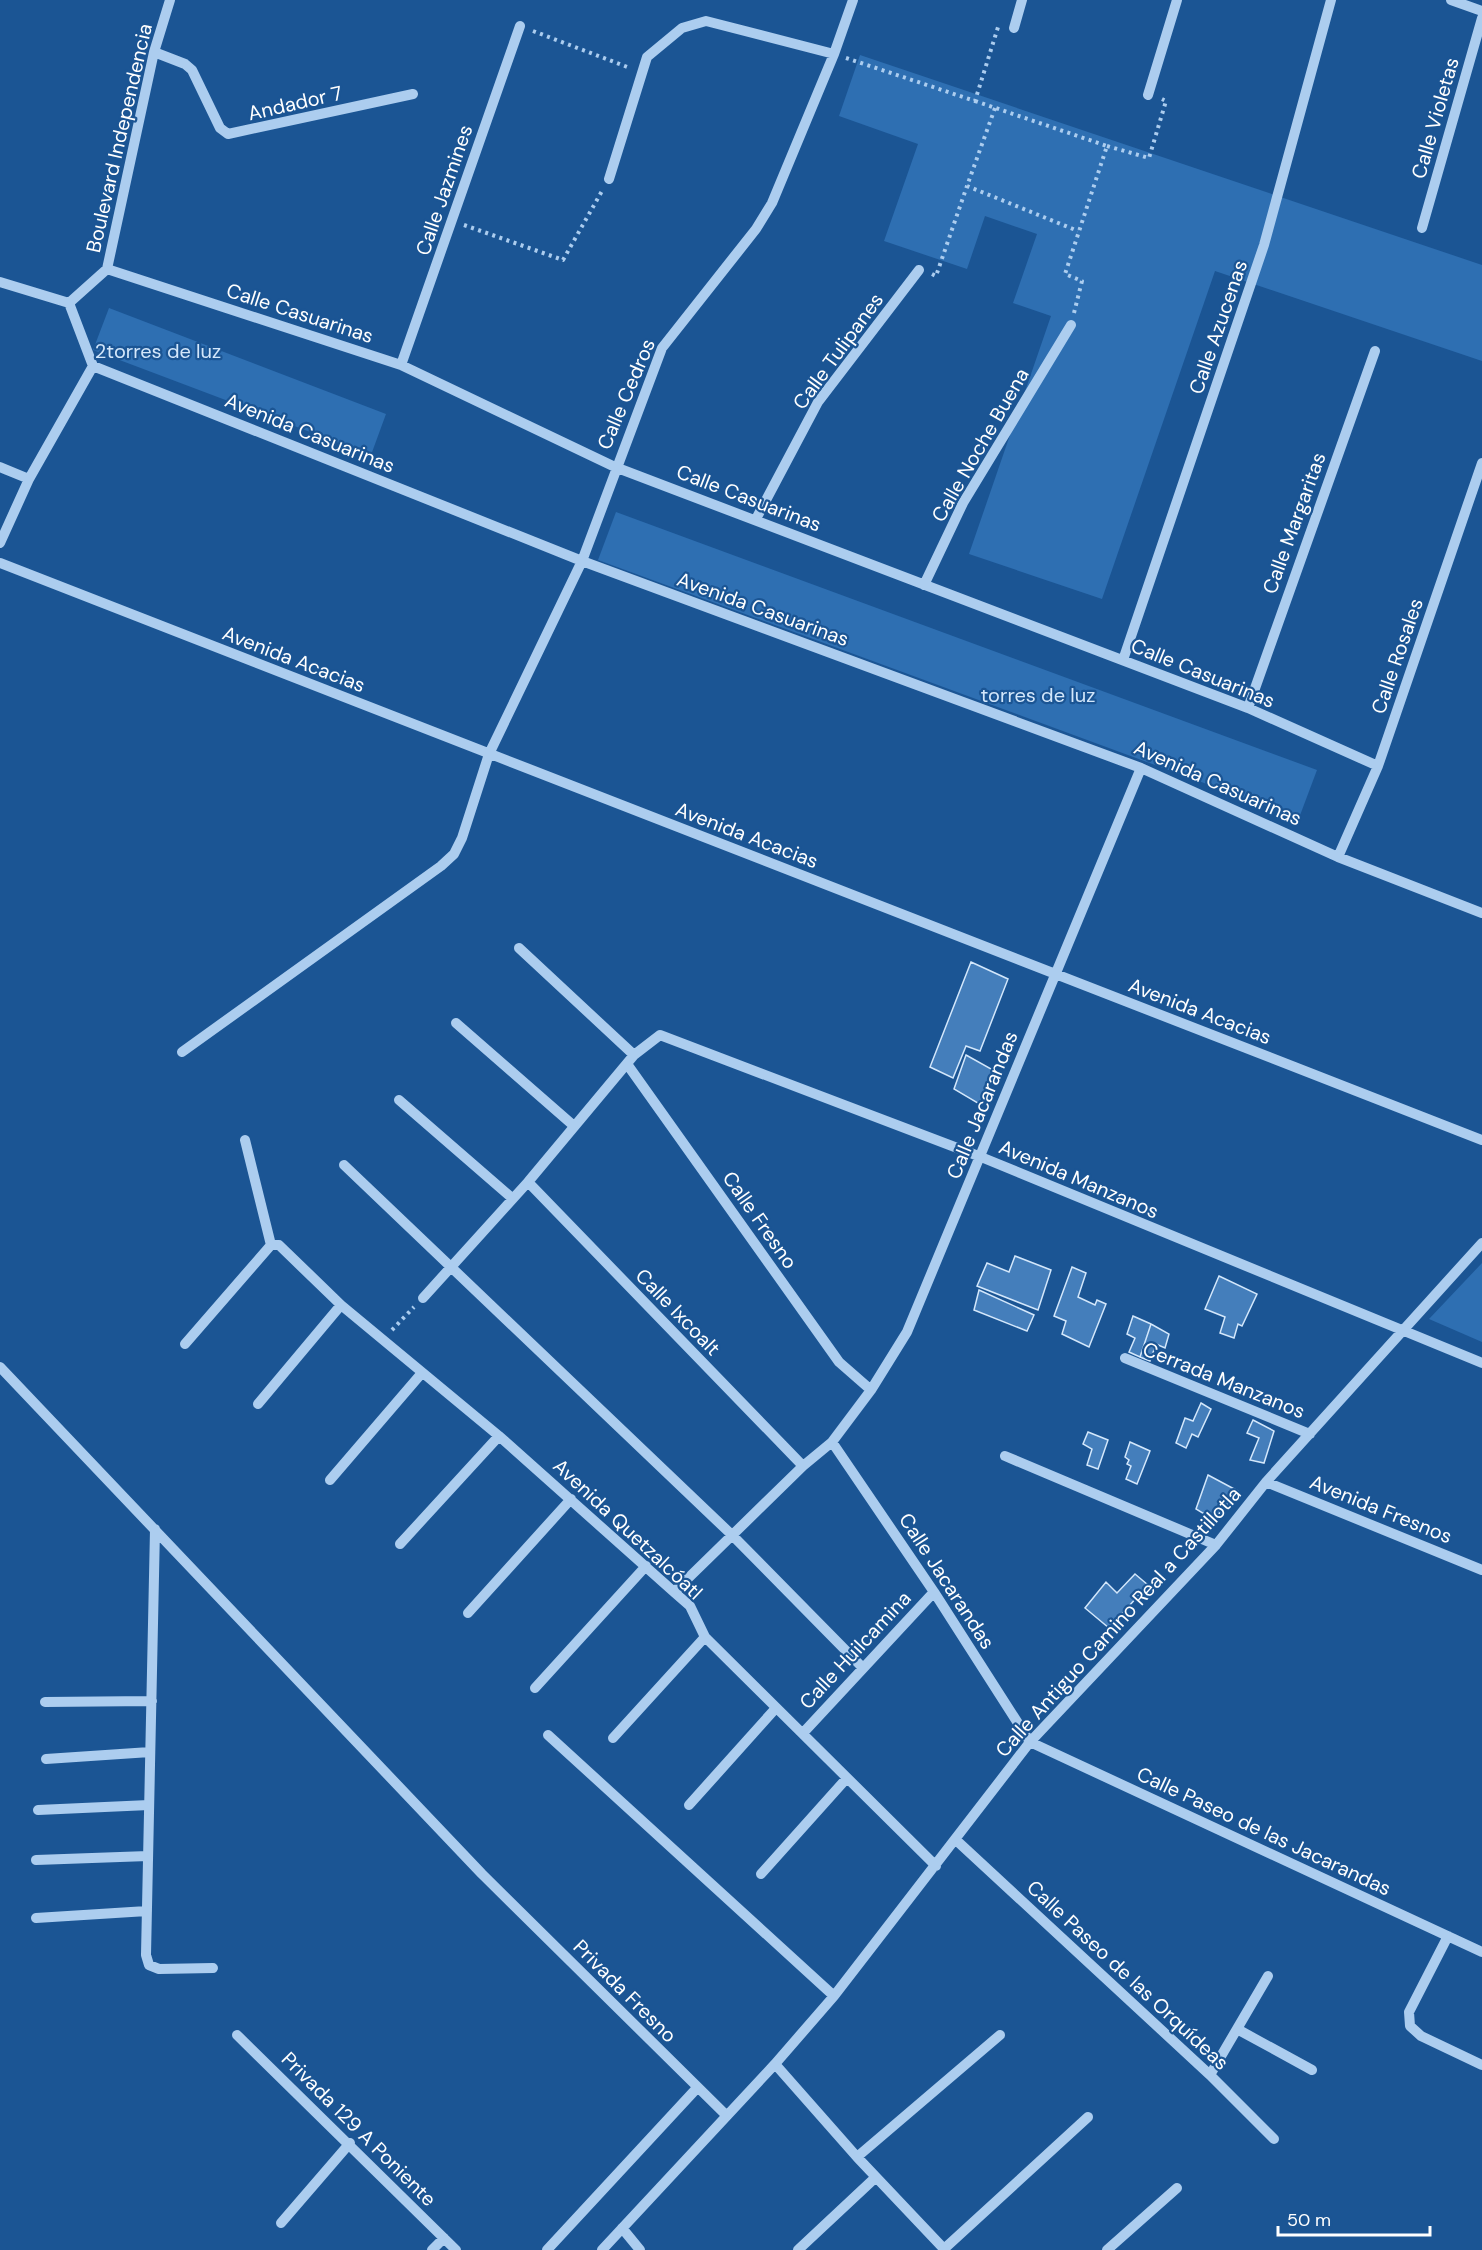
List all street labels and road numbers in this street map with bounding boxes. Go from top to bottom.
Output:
street label: Boulevard Independencia [80,21,158,255]
street label: Calle Violetas [1405,54,1465,182]
street label: Andador 7 [245,80,345,126]
street label: Calle Jazmines [410,121,478,259]
street label: Calle Azucenas [1183,257,1253,397]
street label: Calle Casuarinas [223,277,377,349]
street label: Calle Tulipanes [787,288,889,414]
street label: Calle Cedros [591,335,661,453]
street label: Calle Noche Buena [925,363,1035,527]
street label: Avenida Casuarinas [221,387,399,479]
street label: Calle Margaritas [1256,449,1332,597]
street label: Calle Casuarinas [673,458,825,538]
street label: Avenida Casuarinas [674,566,852,652]
street label: Calle Rosales [1365,595,1429,717]
street label: Avenida Acacias [219,620,369,698]
street label: Calle Casuarinas [1127,632,1279,714]
street label: Avenida Casuarinas [1130,734,1306,832]
street label: Avenida Acacias [672,796,822,874]
street label: Avenida Acacias [1125,972,1275,1050]
street label: Calle Jacarandas [940,1027,1024,1183]
street label: Avenida Manzanos [995,1134,1163,1224]
street label: Calle Fresno [717,1166,803,1274]
street label: Calle Ixcoalt [630,1263,726,1361]
street label: Cerrada Manzanos [1139,1336,1309,1424]
street label: Avenida Quetzalcóatl [548,1453,708,1605]
street label: Avenida Fresnos [1306,1469,1456,1549]
street label: Calle Antiguo Camino Real a Castillotla [990,1481,1246,1763]
street label: Calle Jacarandas [893,1508,1001,1654]
street label: Calle Huilcamina [794,1585,916,1715]
street label: Calle Paseo de las Jacarandas [1133,1761,1395,1901]
street label: Calle Paseo de las Orquídeas [1021,1874,1235,2076]
street label: Privada Fresno [568,1934,682,2048]
street label: Privada 129 A Poniente [276,2046,442,2212]

